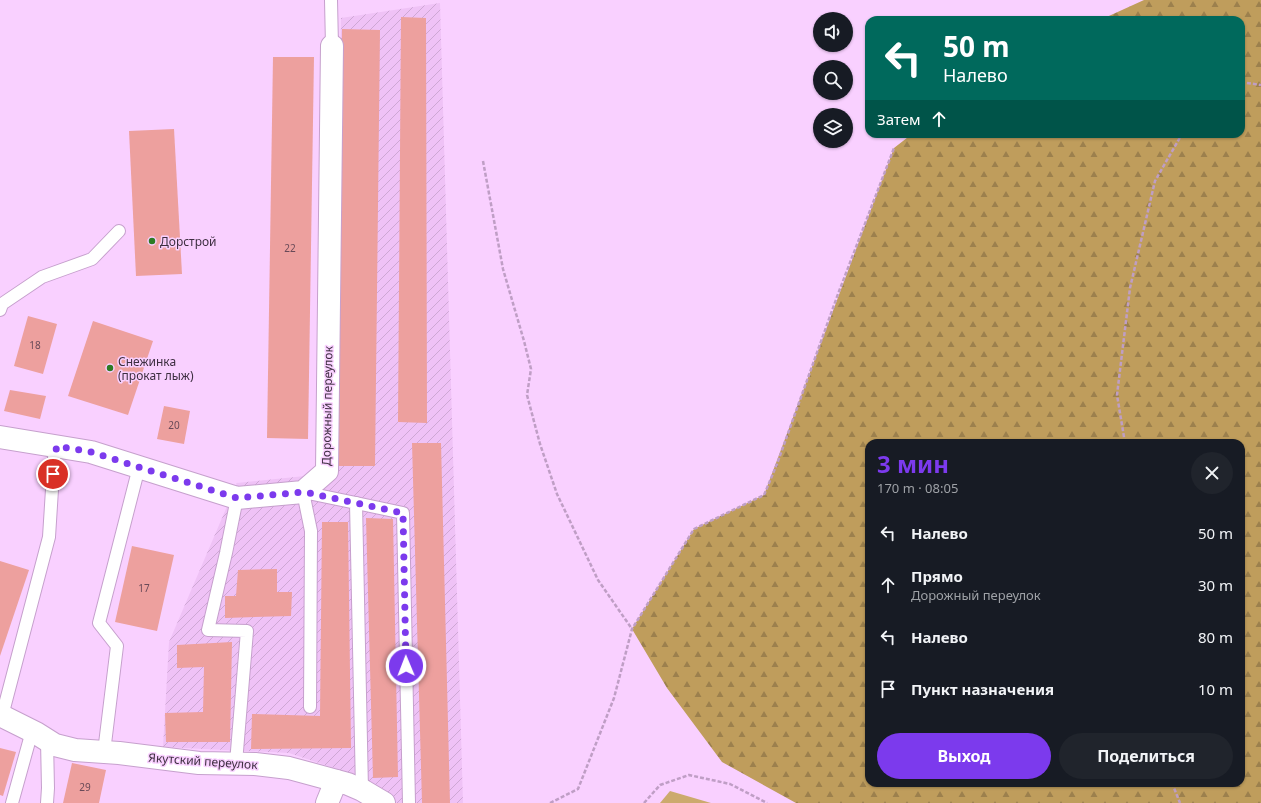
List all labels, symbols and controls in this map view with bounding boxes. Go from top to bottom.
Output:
map controls [813,12,853,148]
button: sound [813,12,853,52]
text: 50 m [943,27,1010,65]
icon: left [877,32,929,84]
button: search [813,60,853,100]
text: Налево [943,63,1008,87]
button: layers [813,108,853,148]
icon: ahead [928,108,950,130]
text: Затем [877,109,920,129]
place label: Дорстрой [160,233,217,250]
marker: Дорстрой [147,236,157,246]
house number: 22 [284,241,296,255]
house number: 18 [29,338,41,352]
street label: Дорожный переулок [317,345,337,466]
place label: Снежинка (прокат лыж) [118,353,194,384]
marker: Снежинка (прокат лыж) [105,363,115,373]
house number: 20 [168,418,180,432]
text: 3 мин [877,447,949,480]
button: close [1191,452,1233,494]
pin [36,457,70,491]
icon: arrive [42,463,64,485]
text: 170 m · 08:05 [877,479,958,497]
icon: left [877,522,899,544]
text: Налево [911,523,968,543]
text: 50 m [1198,523,1233,543]
text: Прямо [911,566,963,586]
icon: ahead [877,574,899,596]
text: 30 m [1198,575,1233,595]
house number: 17 [138,581,150,595]
text: Дорожный переулок [911,586,1041,604]
icon: left [877,626,899,648]
text: Налево [911,627,968,647]
text: 80 m [1198,627,1233,647]
position arrow [385,645,427,687]
icon: arrive [877,678,899,700]
text: Пункт назначения [911,679,1054,699]
text: 10 m [1198,679,1233,699]
button: Выход [877,733,1051,779]
button: Поделиться [1059,733,1233,779]
street label: Якутский переулок [148,749,259,773]
house number: 29 [79,780,91,794]

